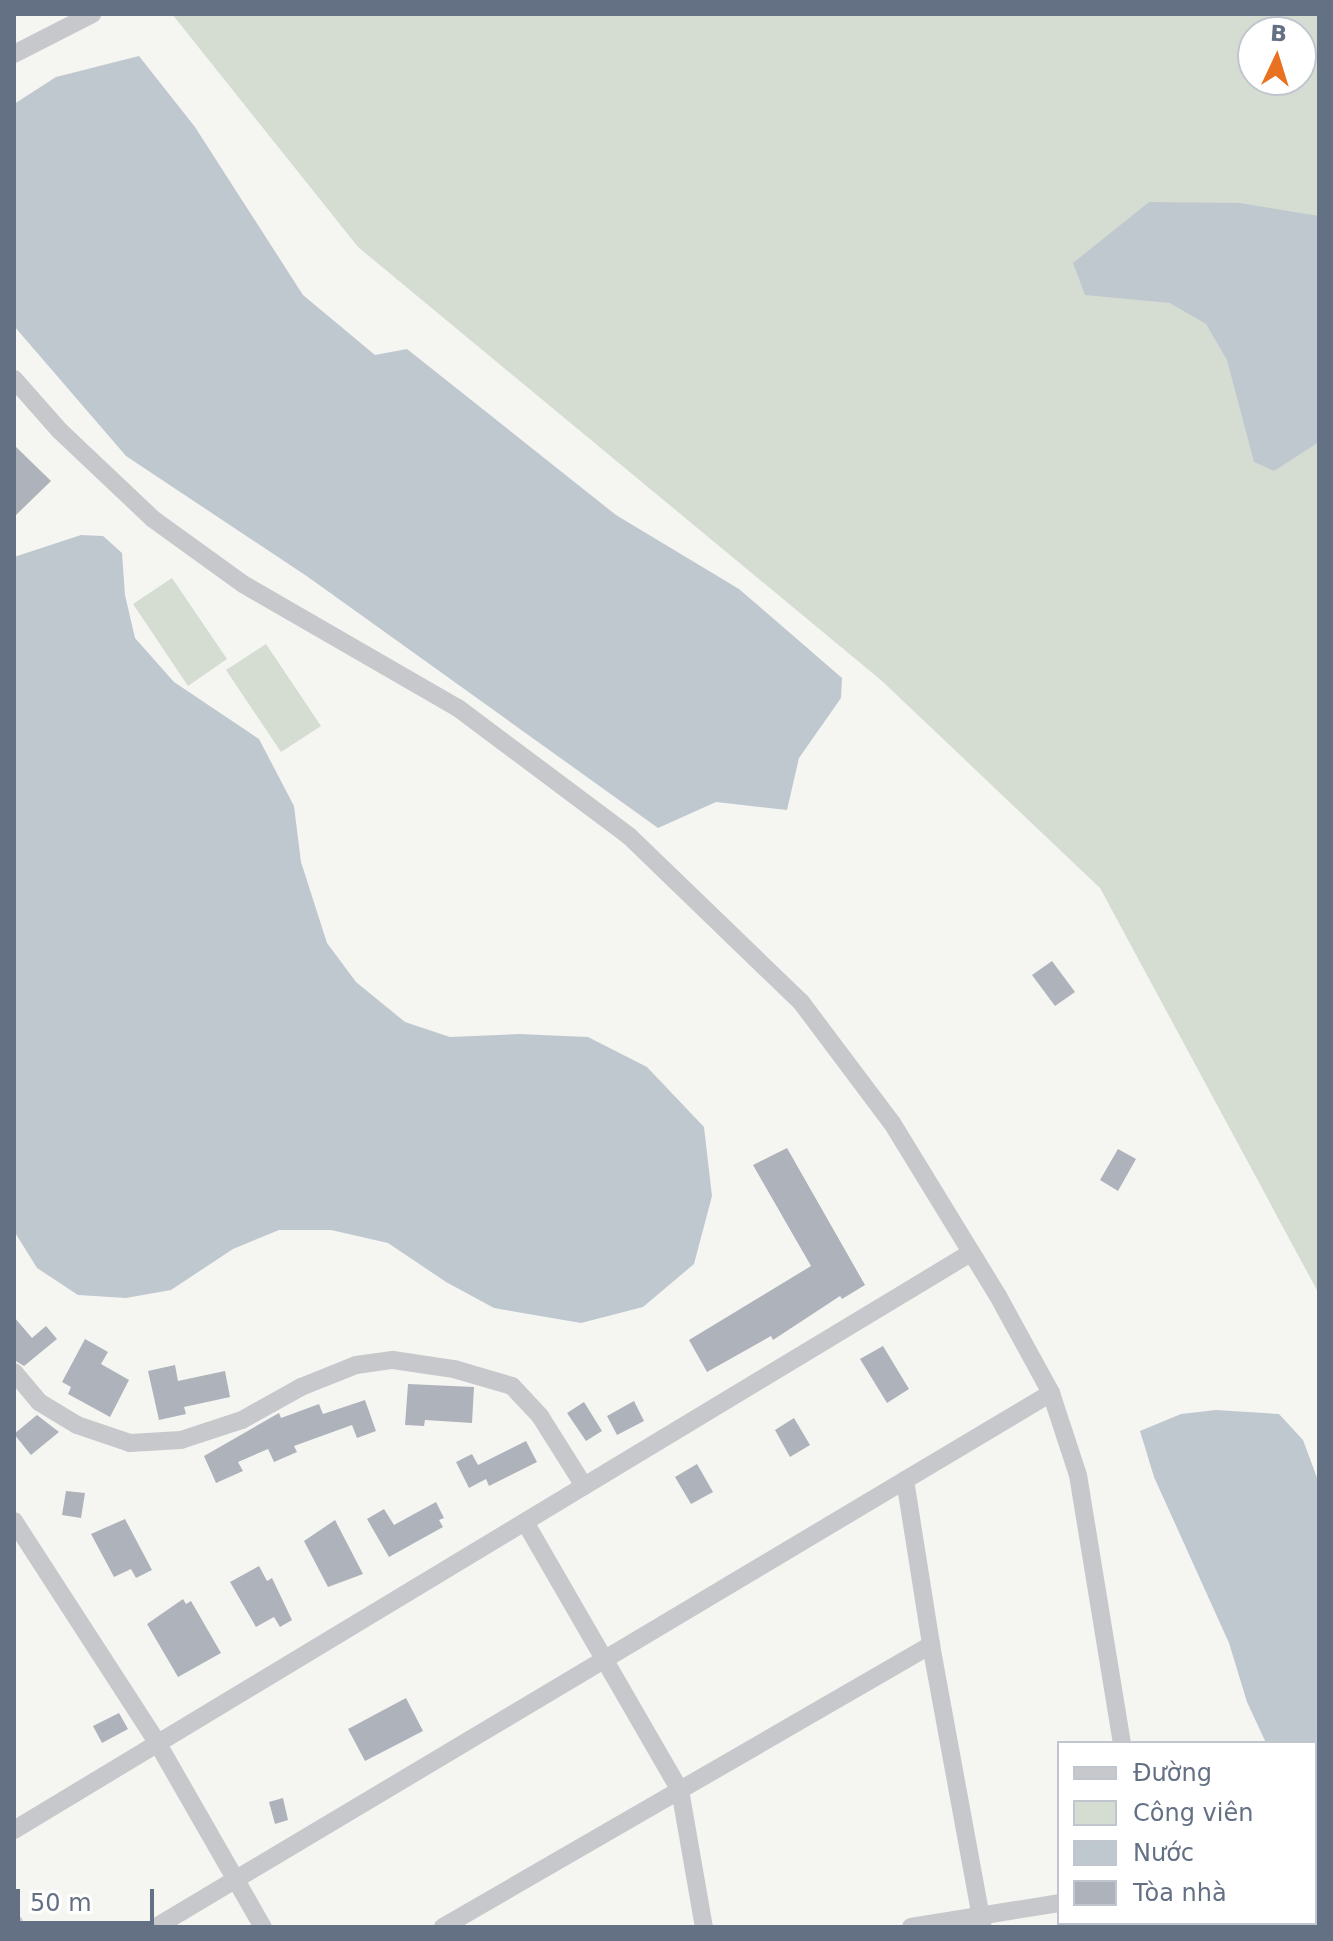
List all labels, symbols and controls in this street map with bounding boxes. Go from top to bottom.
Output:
north arrow [1237,16,1317,96]
text: B [1269,20,1288,47]
legend [1057,1741,1317,1925]
text: Đường [1133,1759,1212,1787]
text: Công viên [1133,1799,1253,1827]
text: Nước [1133,1839,1194,1867]
scale bar [20,1873,158,1923]
text: Tòa nhà [1133,1879,1227,1907]
text: 50 m [30,1889,92,1917]

